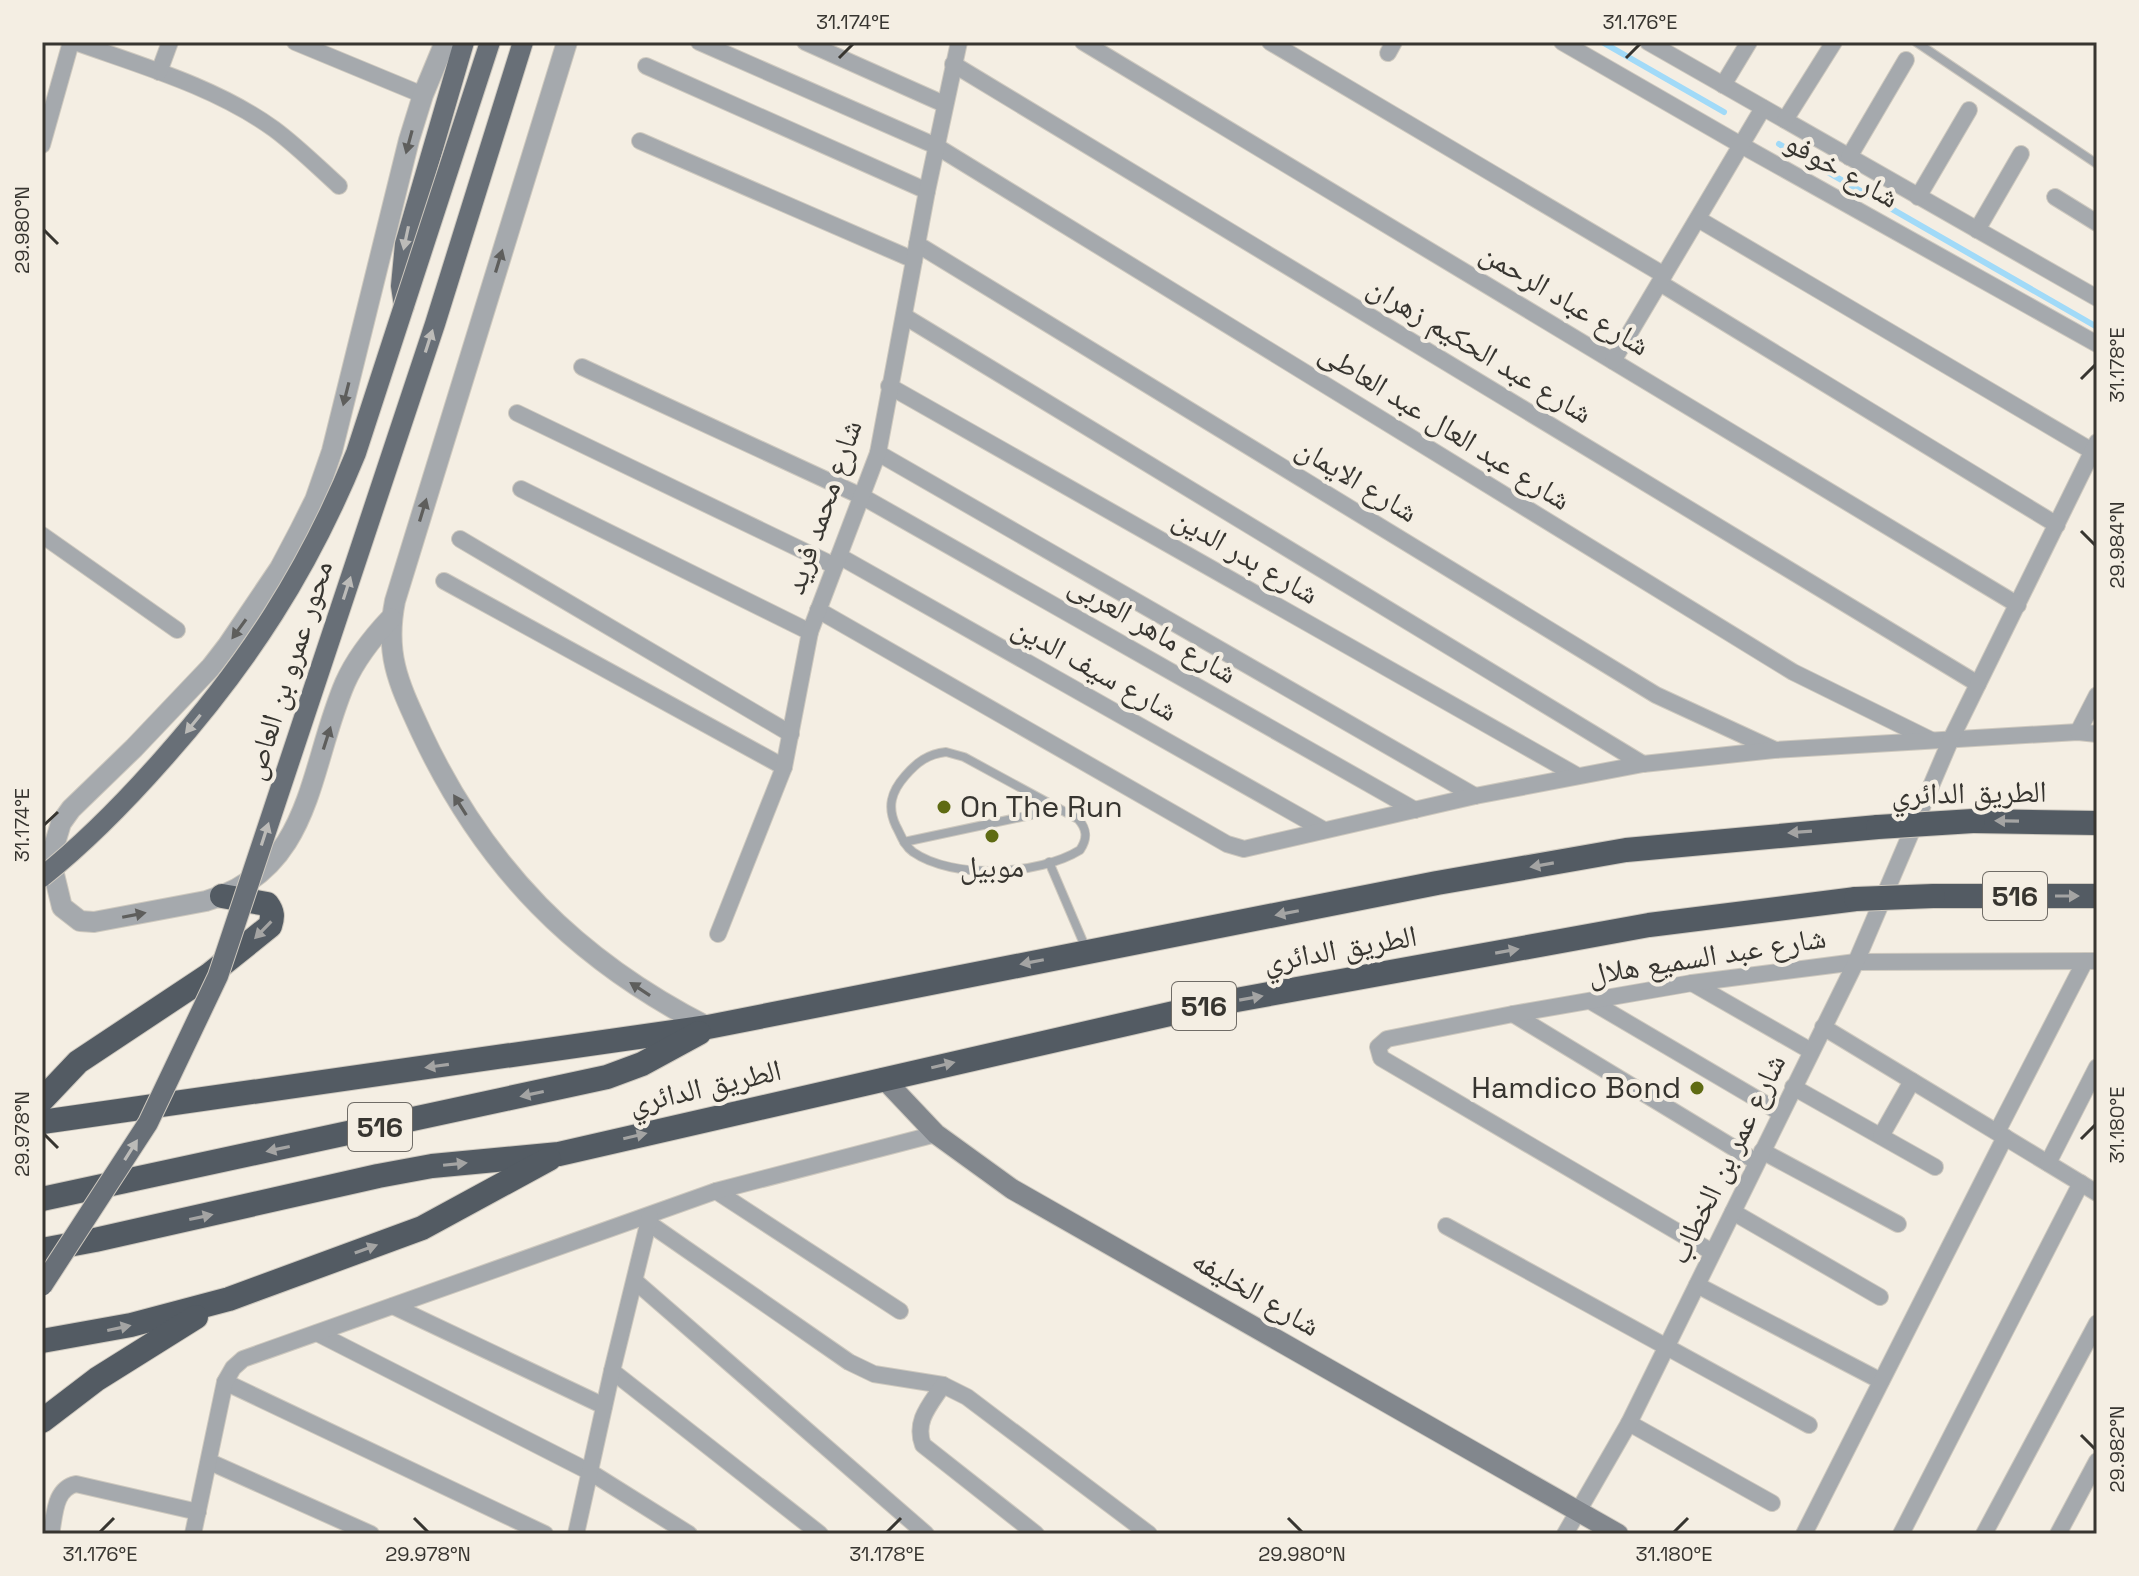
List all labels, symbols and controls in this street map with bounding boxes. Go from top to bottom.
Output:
text: 31.174°E [816,9,890,35]
text: 31.176°E [1602,9,1678,35]
street label: شارع خوفو [1778,122,1906,217]
one-way arrow [402,130,415,154]
text: 29.980°N [9,186,35,274]
one-way arrow [400,225,412,250]
street label: شارع عباد الرحمن [1473,233,1657,364]
one-way arrow [493,249,506,273]
street label: شارع عبد الحكيم زهران [1360,267,1600,433]
text: 31.178°E [2104,327,2130,403]
one-way arrow [424,329,436,353]
street label: شارع عبد العال عبد العاطى [1312,332,1578,519]
one-way arrow [339,382,352,407]
street label: شارع محمد فريد [774,414,871,599]
street label: شارع الايمان [1289,428,1425,531]
one-way arrow [417,497,430,521]
street label: شارع بدر الدين [1166,498,1326,613]
text: 29.984°N [2104,501,2130,589]
street label: محور عمرو بن العاص [234,555,341,784]
street label: شارع ماهر العربى [1062,565,1244,692]
one-way arrow [342,576,354,600]
street label: شارع سيف الدين [1006,607,1185,730]
one-way arrow [232,618,248,639]
one-way arrow [185,714,202,734]
one-way arrow [321,725,333,749]
street label: الطريق الدائري [1891,772,2047,818]
place label: On The Run [960,787,1123,826]
text: 31.174°E [9,788,35,862]
one-way arrow [452,795,467,816]
marker: On The Run [935,798,953,816]
one-way arrow [1994,815,2019,828]
one-way arrow [259,822,271,846]
one-way arrow [1787,826,1812,839]
marker: موبيل [983,827,1001,845]
place label: موبيل [960,847,1024,886]
one-way arrow [1529,859,1554,871]
road number: 516 [1983,872,2047,920]
one-way arrow [2055,890,2080,902]
one-way arrow [1274,907,1299,919]
one-way arrow [122,908,147,920]
street label: الطريق الدائري [1260,916,1421,986]
street label: شارع عبد السميع هلال [1585,917,1829,994]
one-way arrow [254,920,272,939]
one-way arrow [1495,944,1520,956]
one-way arrow [1019,957,1044,969]
road number: 516 [1172,982,1236,1030]
one-way arrow [629,983,651,997]
one-way arrow [1239,991,1264,1003]
street label: شارع عمر بن الخطاب [1659,1047,1794,1270]
street label: الطريق الدائري [625,1050,786,1128]
one-way arrow [930,1058,955,1071]
one-way arrow [424,1060,449,1073]
place label: Hamdico Bond [1471,1068,1681,1107]
marker: Hamdico Bond [1688,1079,1706,1097]
text: 31.180°E [2104,1087,2130,1163]
one-way arrow [519,1088,544,1101]
text: 29.978°N [9,1091,35,1177]
road number: 516 [348,1103,412,1151]
one-way arrow [622,1129,647,1142]
one-way arrow [123,1139,137,1161]
one-way arrow [265,1143,290,1155]
one-way arrow [443,1158,468,1171]
one-way arrow [188,1210,213,1223]
street label: شارع الخليفه [1185,1240,1327,1345]
one-way arrow [354,1242,378,1255]
one-way arrow [106,1321,131,1333]
text: 29.982°N [2104,1406,2130,1492]
text: 31.176°E [62,1541,138,1567]
text: 29.978°N [385,1541,471,1567]
text: 31.178°E [849,1541,925,1567]
text: 29.980°N [1258,1541,1346,1567]
text: 31.180°E [1636,1541,1712,1567]

